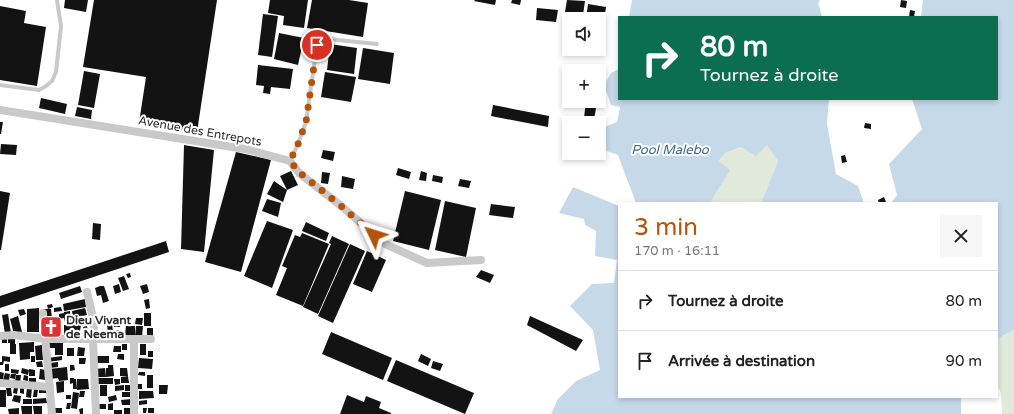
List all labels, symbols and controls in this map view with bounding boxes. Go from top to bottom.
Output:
map controls [562,12,606,160]
button: sound [562,12,606,56]
pin [300,28,334,62]
text: 80 m [700,30,768,64]
icon: right [634,32,686,84]
icon: arrive [306,34,328,56]
button: + [562,64,606,108]
text: Tournez à droite [700,64,839,86]
street label: Avenue des Entrepots [137,113,263,149]
button: − [562,116,606,160]
water label: Pool Malebo [631,142,710,158]
text: 3 min [634,213,698,242]
position arrow [353,214,395,256]
button: close [940,215,982,257]
text: 170 m · 16:11 [634,243,720,259]
icon: right [634,290,656,312]
text: Tournez à droite [668,292,783,310]
text: 80 m [945,292,982,310]
place label: Dieu Vivant de Neema [66,313,131,341]
church icon: Dieu Vivant de Neema [38,314,64,340]
icon: arrive [634,350,656,372]
text: Arrivée à destination [668,352,815,370]
text: 90 m [945,352,982,370]

